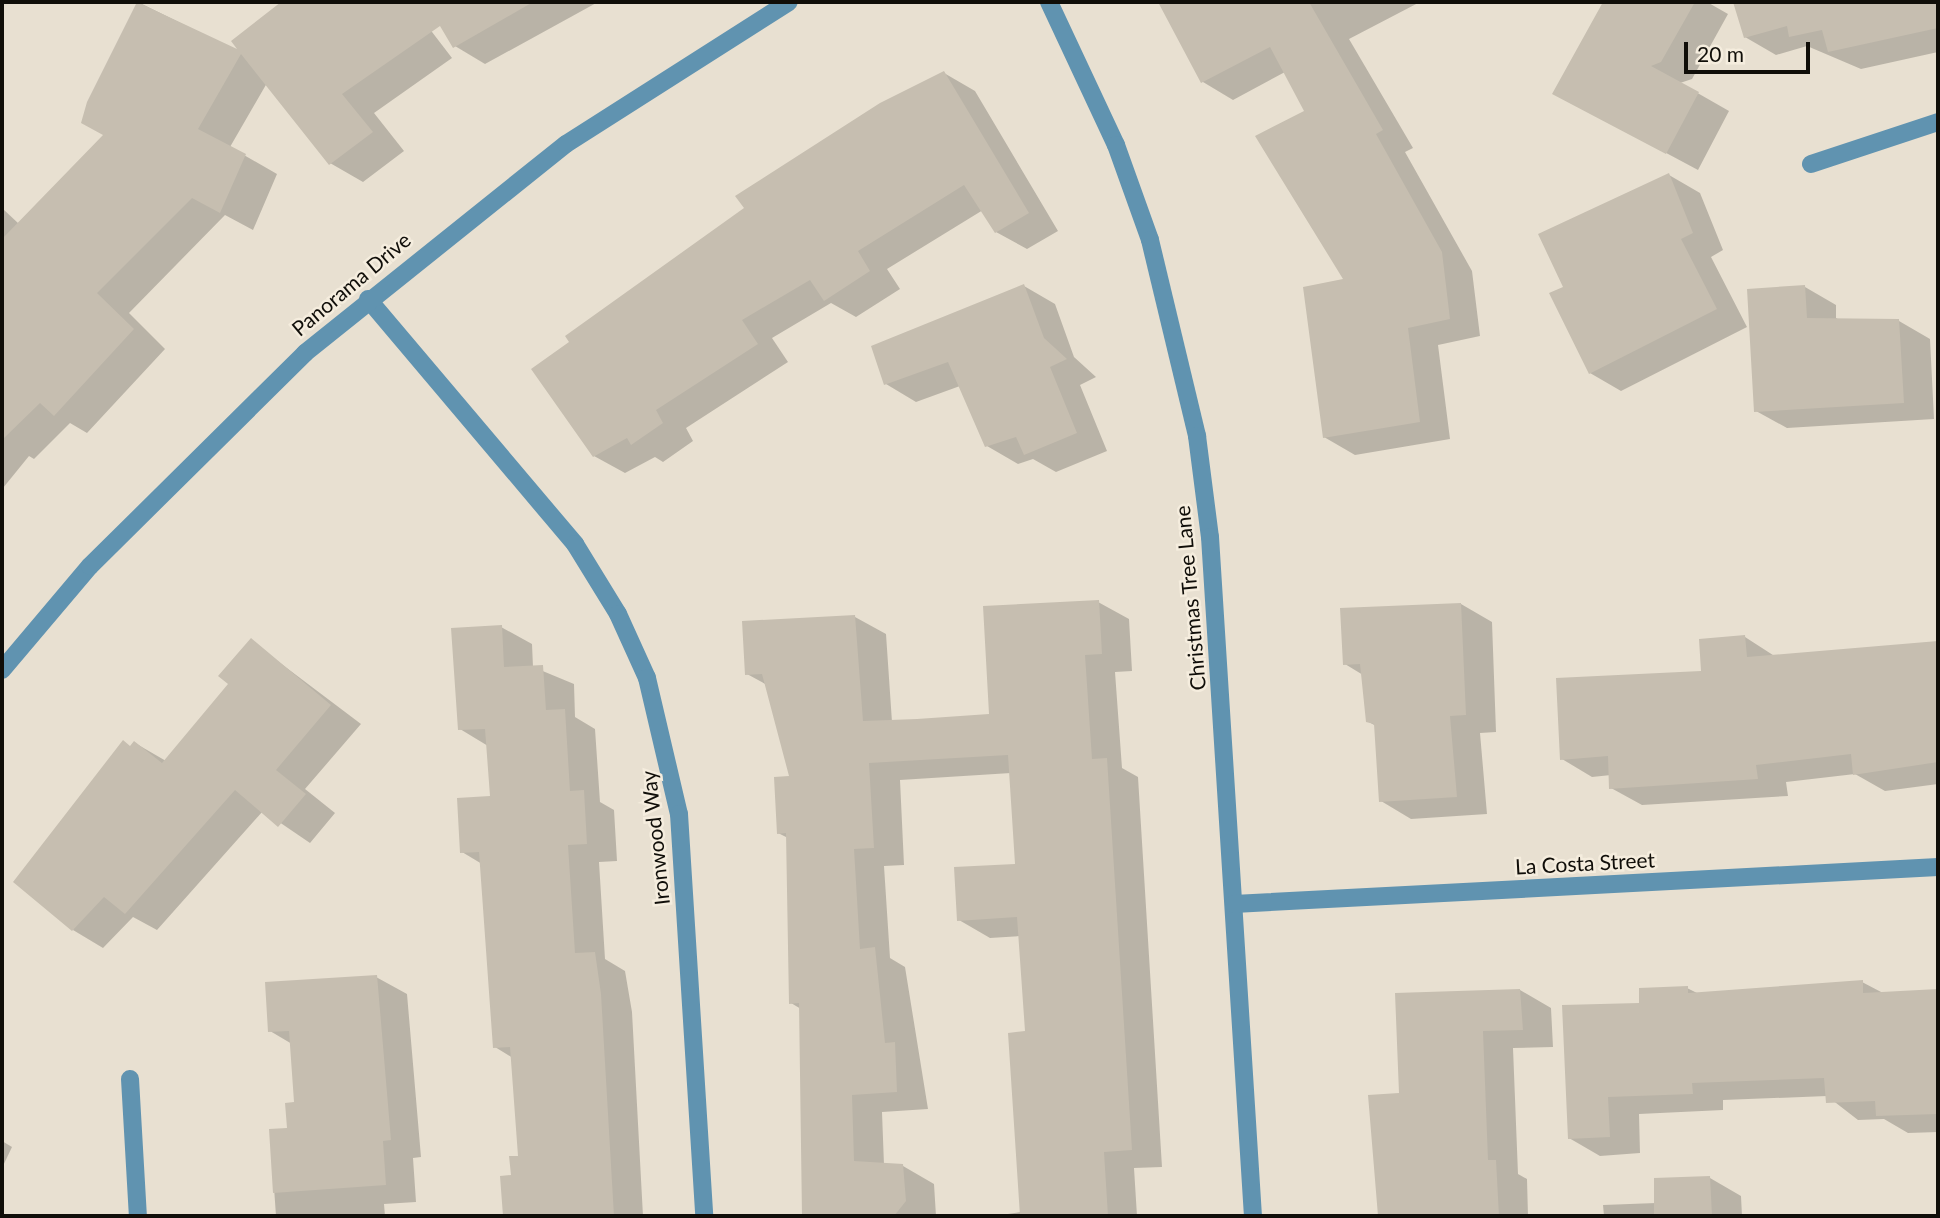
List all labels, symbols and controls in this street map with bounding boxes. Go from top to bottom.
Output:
scale bar [1688,28,1814,72]
text: 20 m [1697,41,1744,66]
street label: Panorama Drive [286,227,416,341]
street label: Christmas Tree Lane [1169,504,1211,692]
street label: Ironwood Way [635,769,675,907]
street label: La Costa Street [1514,847,1656,879]

